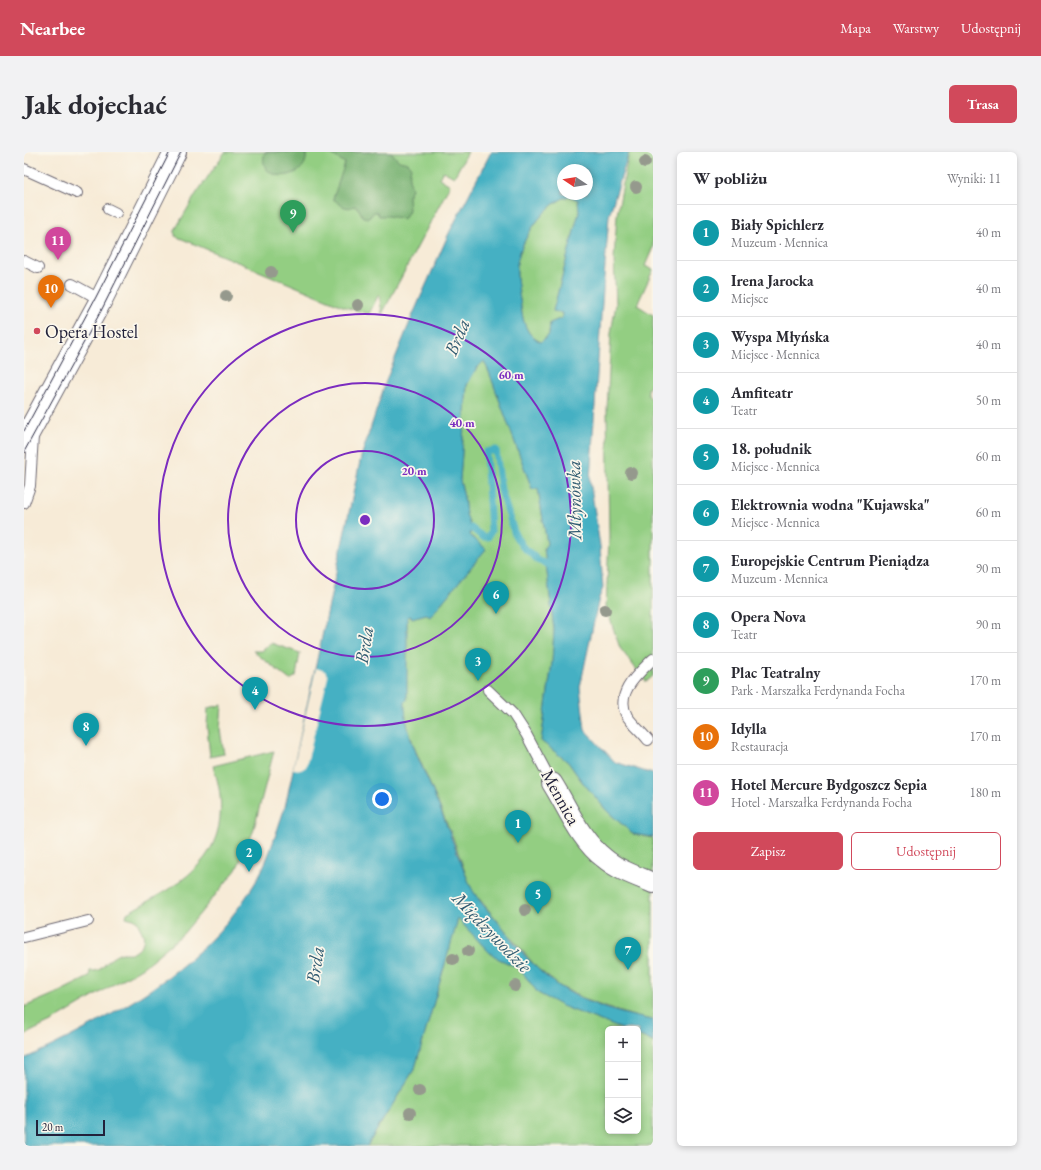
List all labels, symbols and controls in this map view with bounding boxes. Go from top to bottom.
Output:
text: Nearbee [20,16,85,41]
text: Mapa [840,19,871,37]
text: Warstwy [893,19,939,37]
text: Udostępnij [961,19,1021,37]
button: Trasa [949,85,1017,123]
text: Jak dojechać [24,86,167,122]
north arrow [557,164,593,200]
text: W pobliżu [693,167,767,189]
text: Wyniki: 11 [947,170,1001,187]
pin: 9 [280,200,306,233]
text: Biały Spichlerz [731,215,824,234]
text: 1 [703,224,709,241]
text: 40 m [976,224,1001,241]
pin: 11 [45,227,71,260]
text: Muzeum · Mennica [731,234,828,251]
text: Irena Jarocka [731,271,814,290]
pin: 10 [38,275,64,308]
text: 2 [703,280,709,297]
text: 40 m [976,280,1001,297]
text: Miejsce [731,290,768,307]
water label: Brda [438,315,476,360]
place label: Opera Hostel [45,320,138,343]
marker: Opera Hostel [32,326,42,336]
text: Wyspa Młyńska [731,327,829,346]
text: 3 [703,336,709,353]
text: 40 m [976,336,1001,353]
text: Miejsce · Mennica [731,346,820,363]
text: 60 m [498,367,524,383]
text: Amfiteatr [731,383,793,402]
text: 4 [703,392,709,409]
text: 50 m [976,392,1001,409]
text: Teatr [731,402,757,419]
text: 40 m [449,415,475,431]
text: 18. południk [731,439,812,458]
text: 5 [703,448,709,465]
text: 60 m [976,448,1001,465]
text: Miejsce · Mennica [731,458,820,475]
water label: Młynówka [561,460,587,541]
text: 20 m [401,463,427,479]
text: Elektrownia wodna "Kujawska" [731,495,930,514]
text: 6 [703,504,709,521]
text: 60 m [976,504,1001,521]
centre of rings [358,513,372,527]
text: Miejsce · Mennica [731,514,820,531]
text: Europejskie Centrum Pieniądza [731,551,929,570]
text: 7 [703,560,709,577]
text: 90 m [976,560,1001,577]
text: Muzeum · Mennica [731,570,828,587]
pin: 6 [483,581,509,614]
text: Opera Nova [731,607,806,626]
text: 8 [703,616,709,633]
text: 90 m [976,616,1001,633]
water label: Brda [349,625,379,666]
text: Teatr [731,626,757,643]
pin: 3 [465,648,491,681]
text: Plac Teatralny [731,663,820,682]
text: 9 [703,672,709,689]
text: 170 m [970,672,1001,689]
pin: 4 [242,677,268,710]
text: Park · Marszałka Ferdynanda Focha [731,682,905,699]
pin: 8 [73,713,99,746]
text: Idylla [731,719,767,738]
text: 10 [699,728,713,745]
text: 170 m [970,728,1001,745]
text: Restauracja [731,738,788,755]
street label: Mennica [536,765,586,830]
text: Hotel Mercure Bydgoszcz Sepia [731,775,927,794]
text: 11 [699,784,713,801]
text: 180 m [970,784,1001,801]
your location [372,789,392,809]
text: Hotel · Marszałka Ferdynanda Focha [731,794,912,811]
pin: 1 [505,810,531,843]
button: Zapisz [693,832,843,870]
button: Udostępnij [851,832,1001,870]
pin: 2 [236,839,262,872]
pin: 5 [525,881,551,914]
water label: Międzywodzie [446,885,537,978]
pin: 7 [615,937,641,970]
water label: Brda [300,945,330,986]
map controls [605,1026,641,1134]
button: + [605,1026,641,1062]
button: − [605,1062,641,1098]
button: layers [605,1098,641,1134]
scale bar [36,1118,105,1137]
text: 20 m [42,1120,63,1134]

